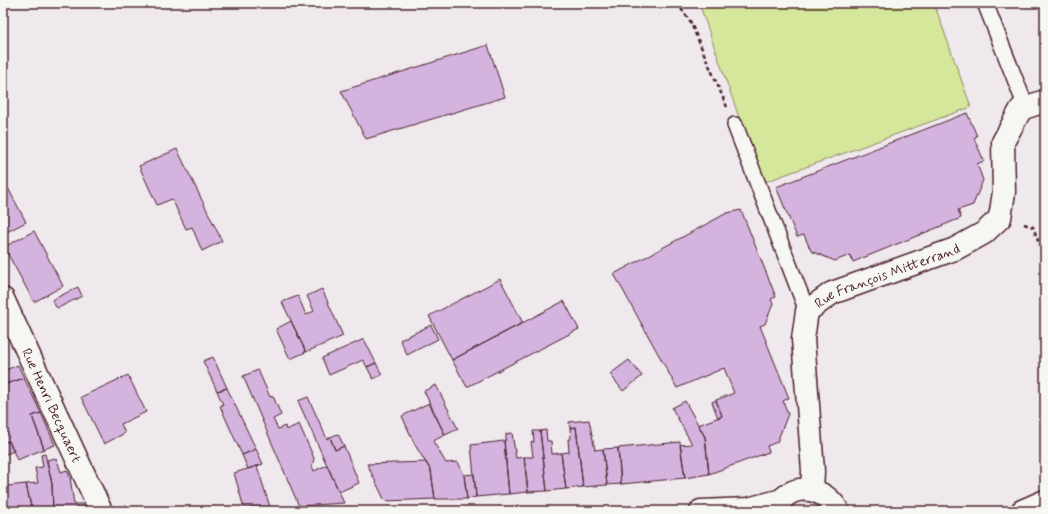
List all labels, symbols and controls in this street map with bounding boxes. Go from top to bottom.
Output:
street label: Rue François Mitterrand [811,240,964,313]
street label: Rue Henri Becquaert [17,346,85,466]

